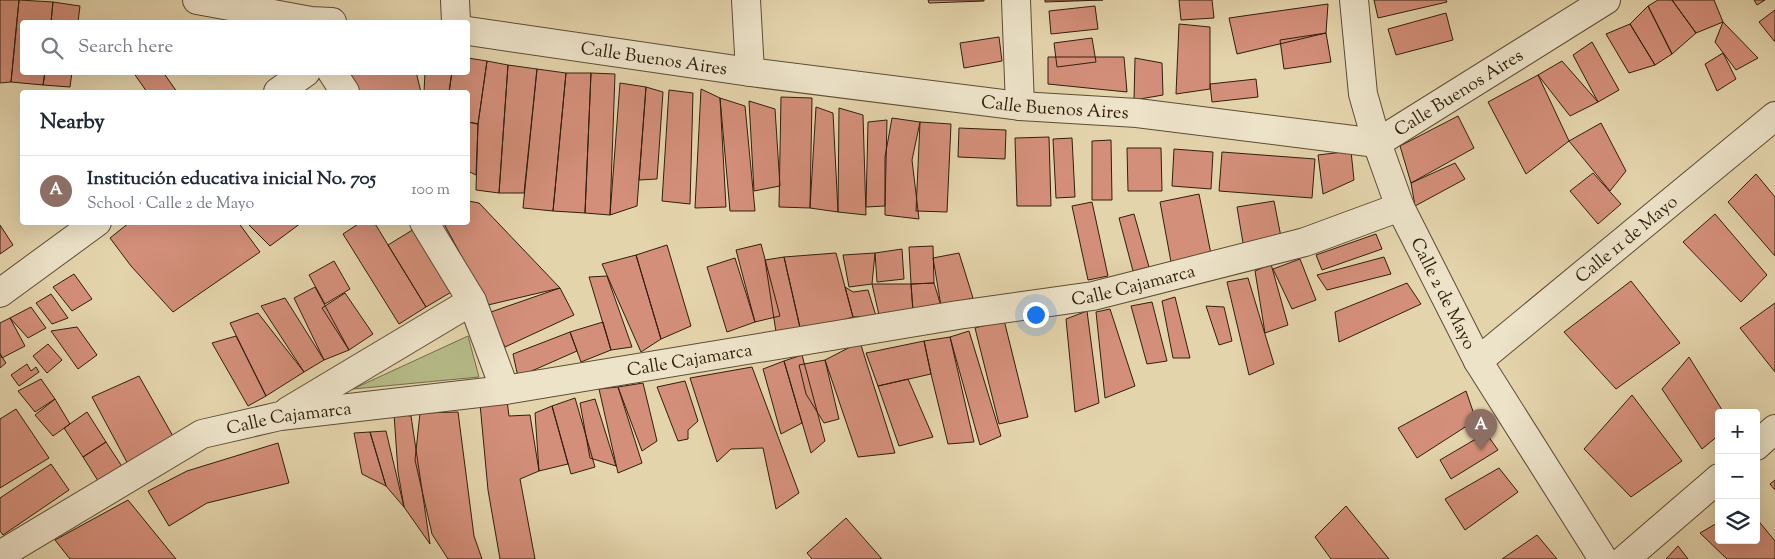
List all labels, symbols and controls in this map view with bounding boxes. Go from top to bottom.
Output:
search box [20,20,470,75]
icon: search [38,34,66,62]
text: Search here [78,34,173,61]
street label: Calle Buenos Aires [579,37,729,84]
street label: Calle Buenos Aires [1390,44,1529,144]
street label: Calle Buenos Aires [979,90,1129,127]
text: Nearby [40,108,105,138]
text: Institución educativa inicial No. 705 [87,166,376,193]
text: A [50,179,63,202]
text: 100 m [411,179,450,202]
street label: Calle 11 de Mayo [1570,190,1684,291]
text: School · Calle 2 de Mayo [87,193,254,216]
street label: Calle 2 de Mayo [1403,234,1481,355]
street label: Calle Cajamarca [1070,259,1198,314]
your location [1023,302,1049,328]
street label: Calle Cajamarca [625,338,754,385]
street label: Calle Cajamarca [224,397,353,443]
pin: A [1465,409,1497,450]
map controls [1715,409,1760,544]
button: + [1715,409,1760,454]
button: − [1715,454,1760,499]
button: layers [1715,499,1760,544]

